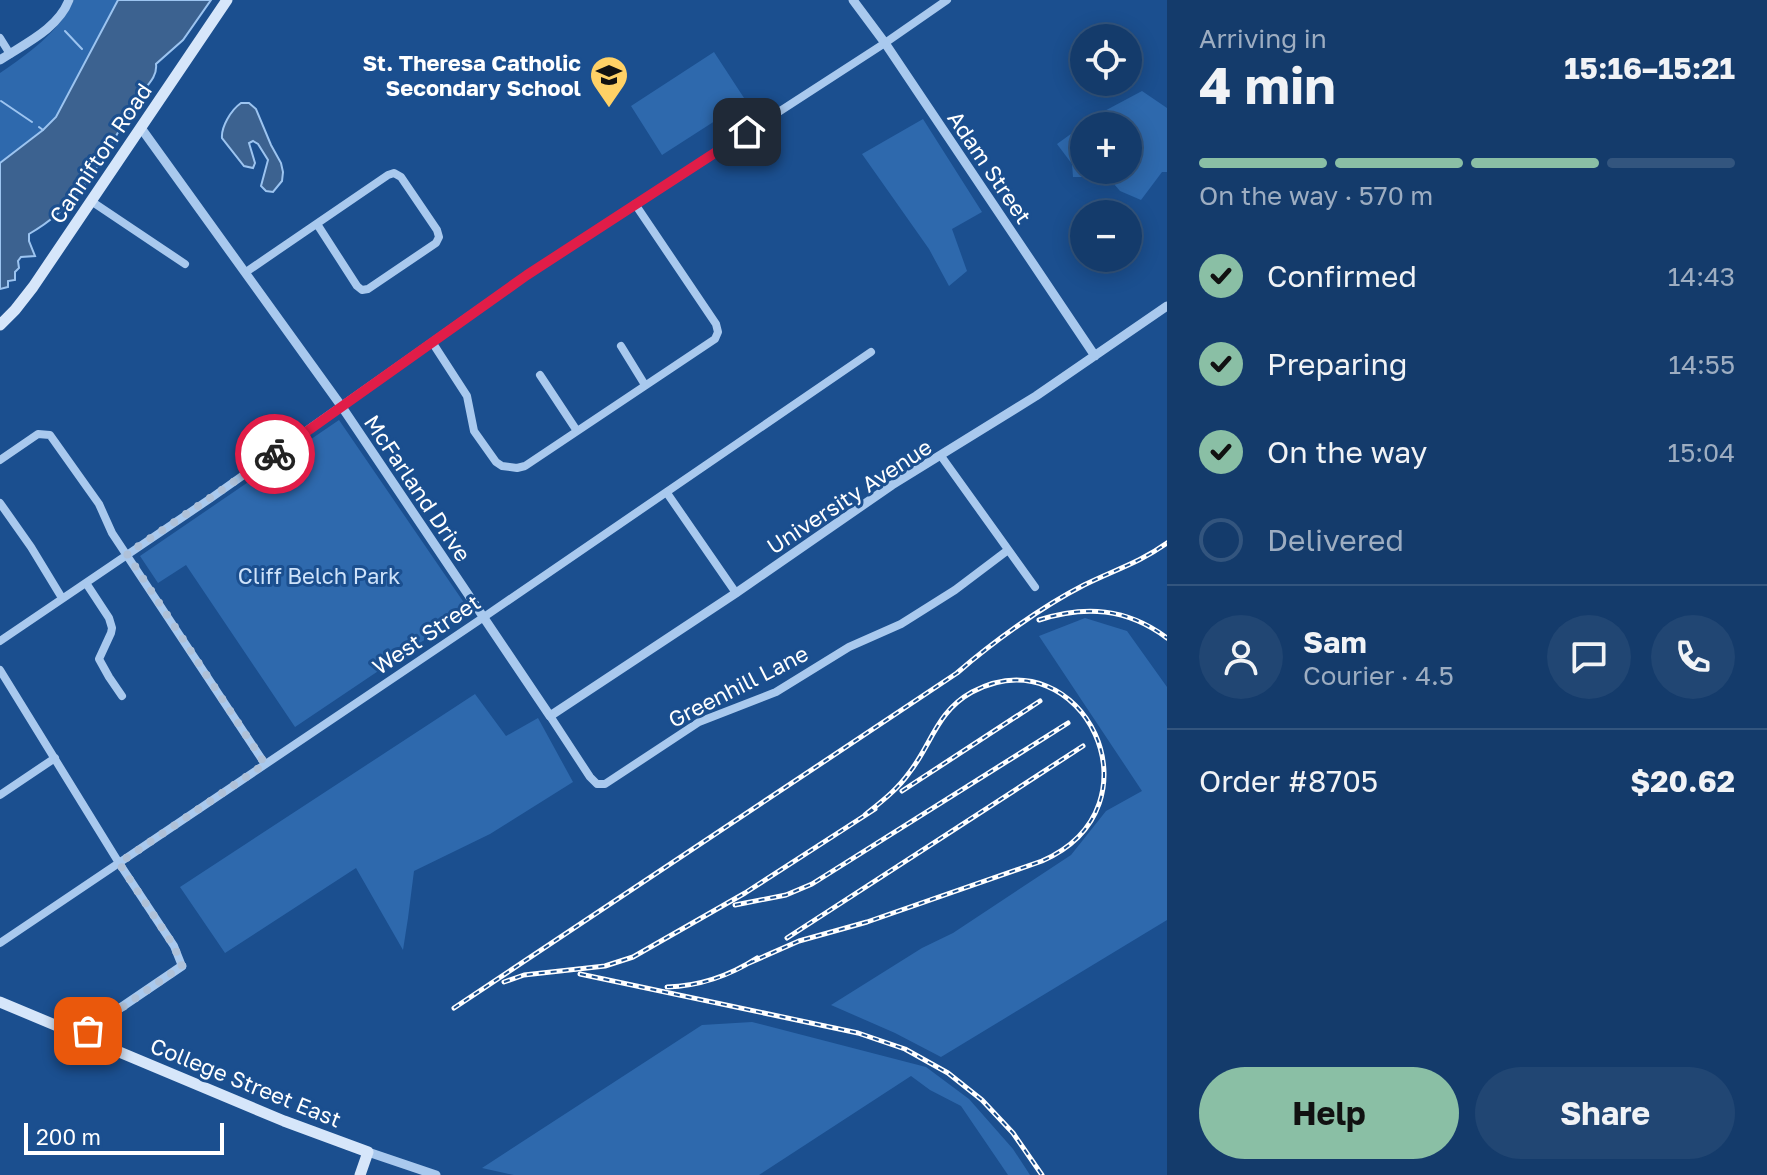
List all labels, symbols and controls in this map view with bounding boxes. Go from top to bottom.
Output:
text: Arriving in [1199,23,1327,54]
map controls [1070,24,1142,272]
button: locate [1070,24,1142,96]
place label: St. Theresa Catholic Secondary School [362,49,581,101]
text: 15:16–15:21 [1564,50,1735,86]
text: 4 min [1199,53,1336,115]
school or university icon: St. Theresa Catholic Secondary School [588,54,630,109]
street label: Cannifton Road [43,78,157,228]
pin [713,98,781,166]
street label: Adam Street [942,105,1038,229]
icon: home [725,110,769,154]
button: + [1070,112,1142,184]
text: On the way · 570 m [1199,180,1433,211]
button: − [1070,200,1142,272]
icon: check [1199,254,1243,298]
text: Confirmed [1267,258,1417,294]
text: 14:43 [1668,261,1735,292]
icon: check [1199,342,1243,386]
text: Preparing [1267,346,1408,382]
text: 14:55 [1669,349,1735,380]
street label: McFarland Drive [359,410,477,566]
courier [235,414,315,494]
icon: check [1199,430,1243,474]
icon: bike [253,432,297,476]
street label: University Avenue [762,433,936,559]
text: On the way [1267,434,1427,470]
text: 15:04 [1668,437,1735,468]
text: Delivered [1267,522,1404,558]
park label: Cliff Belch Park [238,562,400,589]
street label: West Street [367,588,485,680]
button: person [1199,615,1283,699]
button: chat [1547,615,1631,699]
button: phone [1651,615,1735,699]
text: Sam [1303,624,1367,660]
street label: Greenhill Lane [664,639,812,733]
text: Courier · 4.5 [1303,660,1454,691]
text: Order #8705 [1199,763,1378,799]
text: $20.62 [1630,763,1735,799]
pin [54,997,122,1065]
icon: bag [66,1009,110,1053]
street label: College Street East [147,1031,345,1133]
button: Help [1199,1067,1459,1159]
button: Share [1475,1067,1735,1159]
scale bar [24,1119,224,1155]
text: 200 m [36,1123,101,1150]

